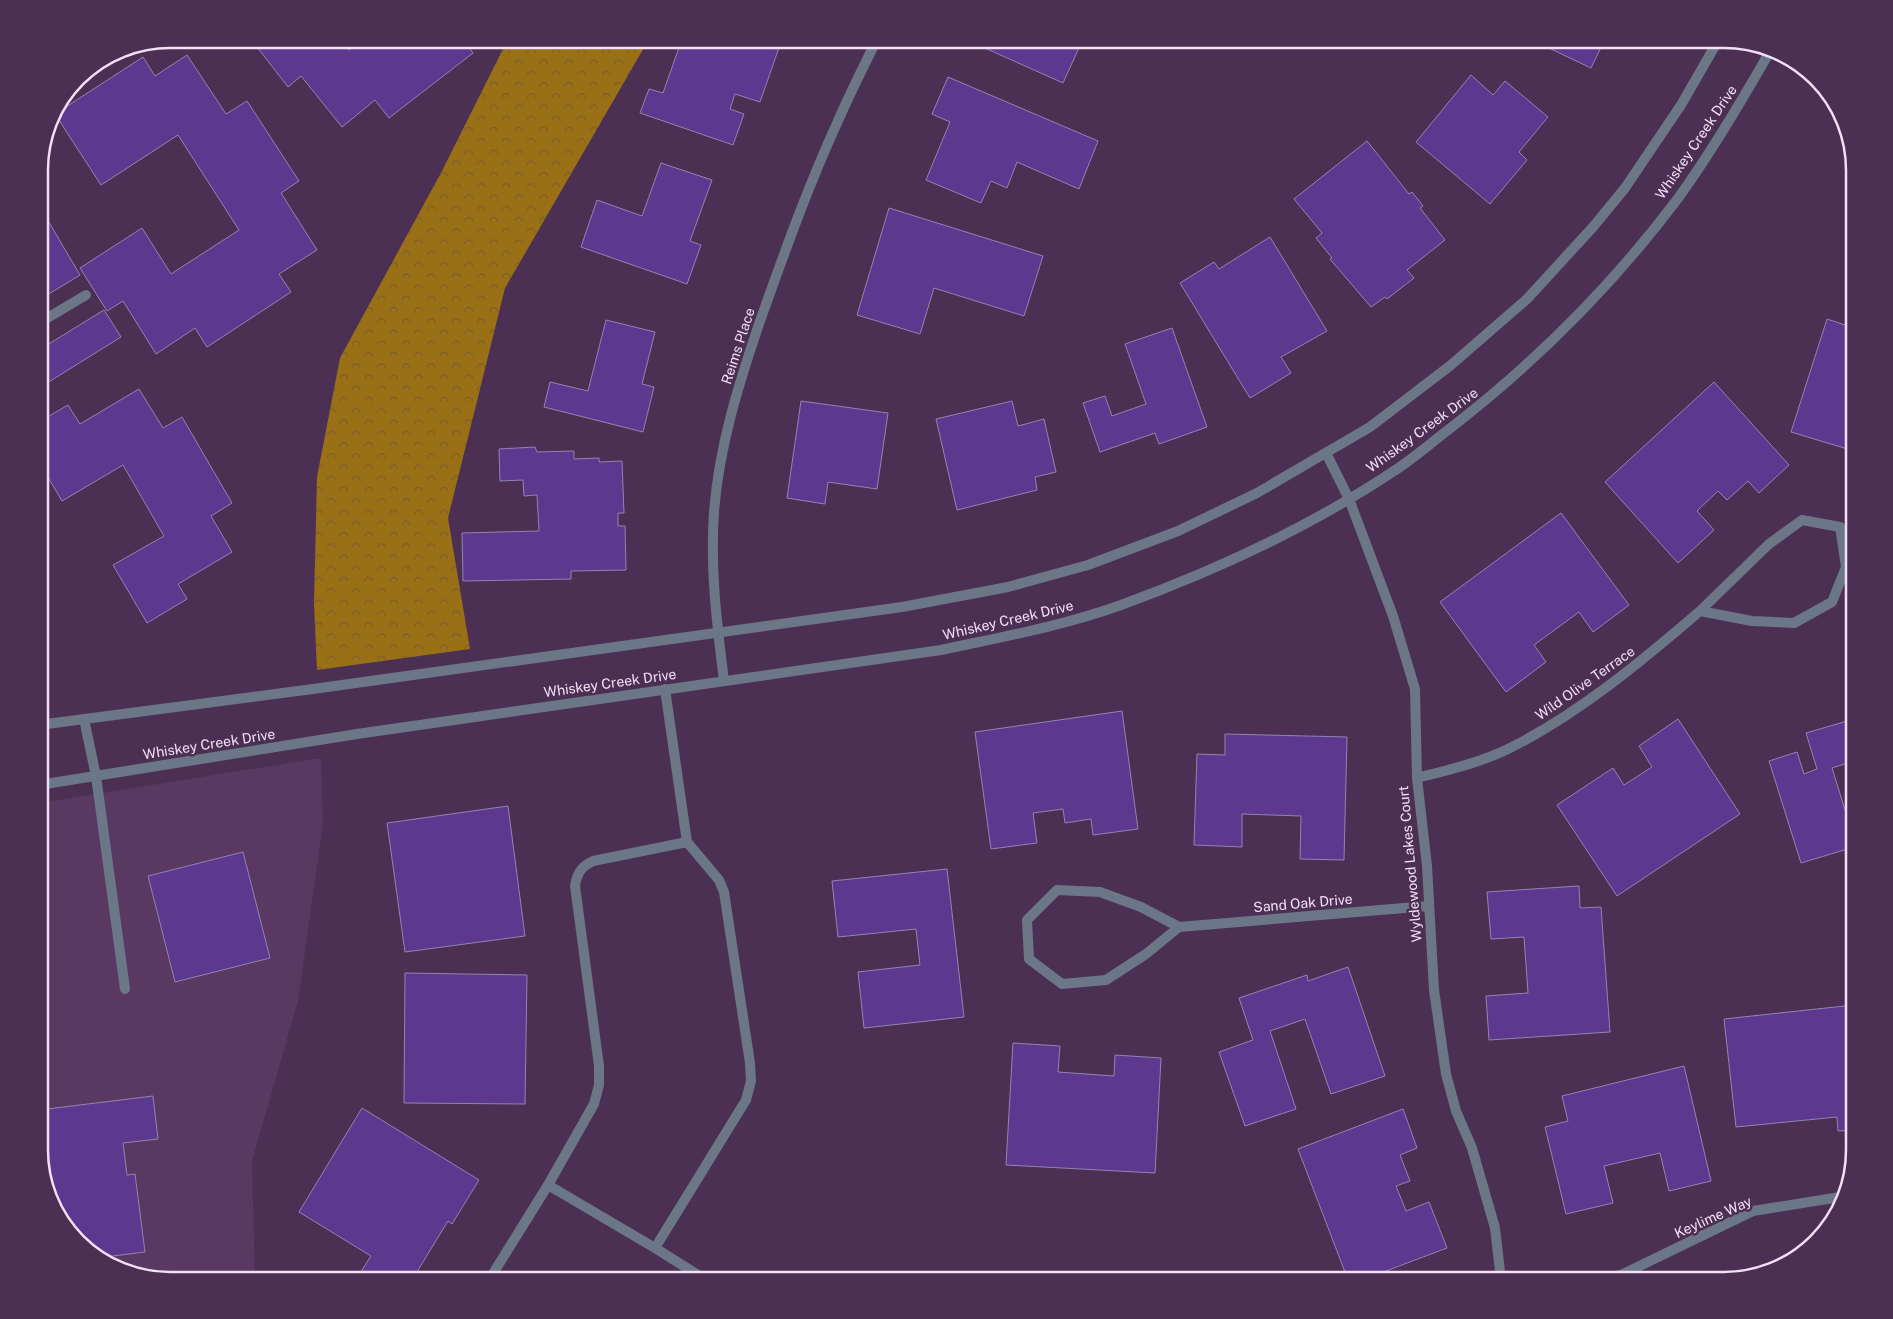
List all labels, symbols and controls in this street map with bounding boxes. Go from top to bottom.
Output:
street label: Whiskey Creek Drive [1652,82,1740,202]
street label: Reims Place [718,306,758,386]
street label: Whiskey Creek Drive [1363,384,1481,476]
street label: Whiskey Creek Drive [941,597,1075,643]
street label: Wild Olive Terrace [1532,643,1638,723]
street label: Whiskey Creek Drive [543,666,677,700]
street label: Whiskey Creek Drive [142,726,276,762]
street label: Wyldewood Lakes Court [1395,785,1425,943]
street label: Sand Oak Drive [1253,891,1353,915]
street label: Keylime Way [1672,1193,1755,1241]

